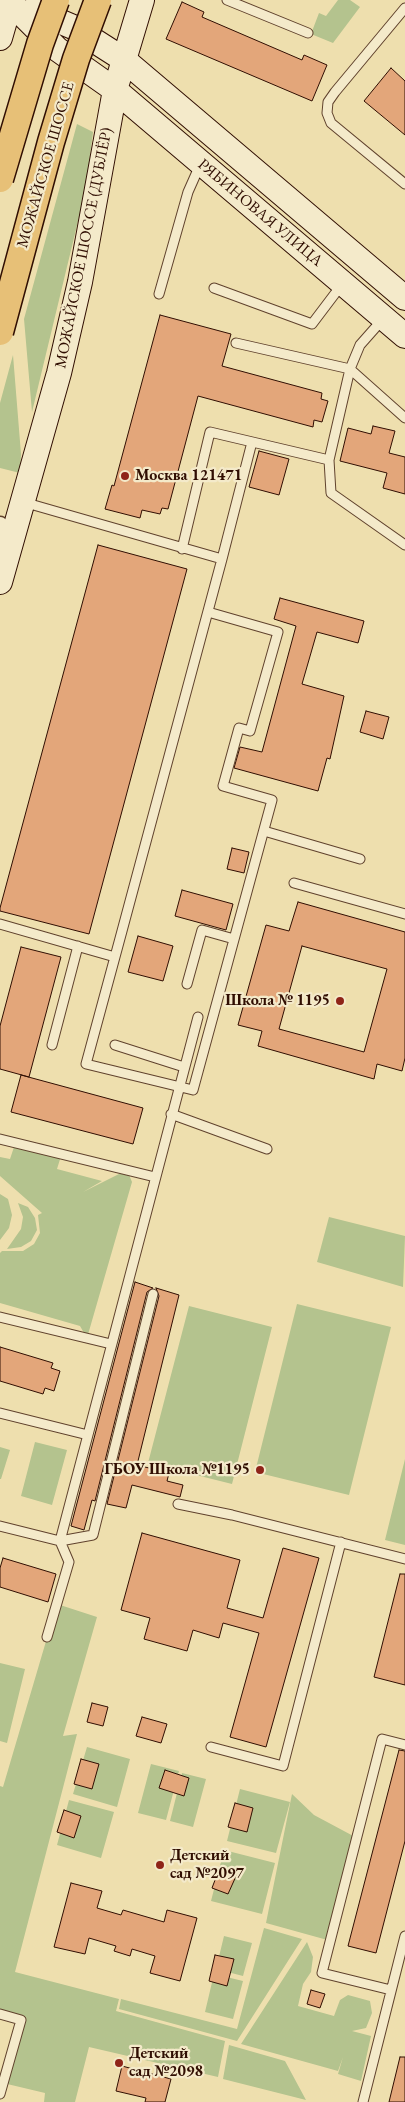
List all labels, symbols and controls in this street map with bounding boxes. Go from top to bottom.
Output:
street label: МОЖАЙСКОЕ ШОССЕ [13,80,79,250]
street label: МОЖАЙСКОЕ ШОССЕ (ДУБЛЁР) [51,126,117,370]
street label: РЯБИНОВАЯ УЛИЦА [194,155,326,271]
place label: Москва 121471 [135,466,242,486]
marker: Москва 121471 [119,470,131,482]
place label: Школа № 1195 [225,991,330,1011]
marker: Школа № 1195 [334,995,346,1007]
place label: ГБОУ Школа №1195 [104,1460,250,1480]
marker: ГБОУ Школа №1195 [254,1464,266,1476]
place label: Детский сад №2097 [170,1846,244,1884]
marker: Детский сад №2097 [154,1859,166,1871]
place label: Детский сад №2098 [129,2044,203,2082]
marker: Детский сад №2098 [113,2057,125,2069]

